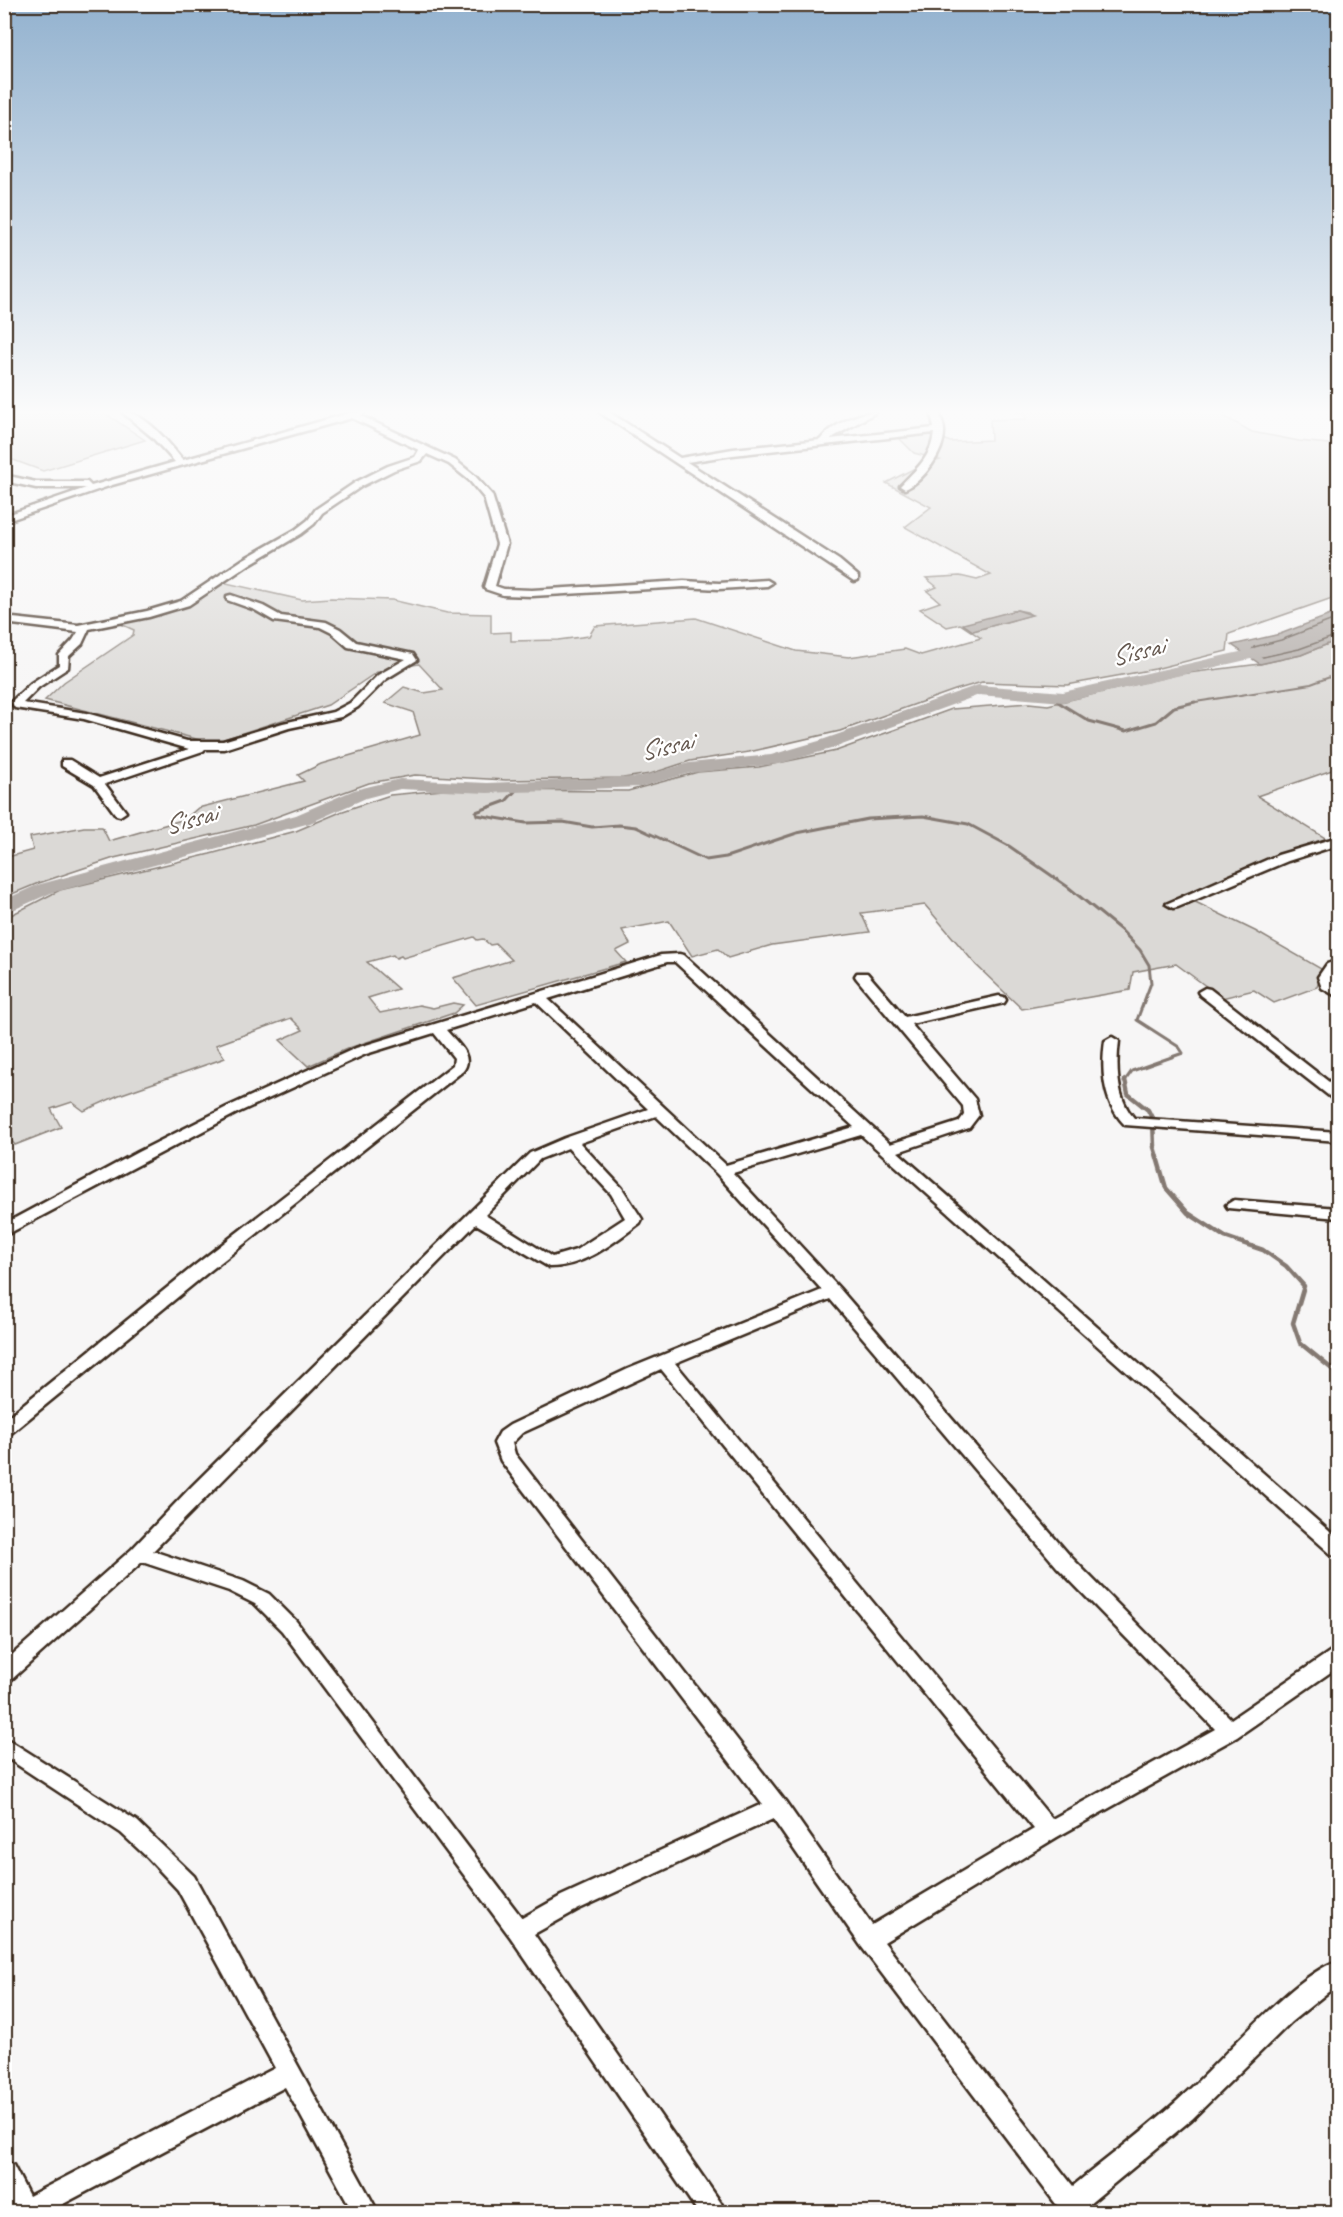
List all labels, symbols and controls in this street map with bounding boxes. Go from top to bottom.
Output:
water label: Sissai [1107,627,1173,674]
water label: Sissai [637,722,702,768]
water label: Sissai [160,794,227,842]

